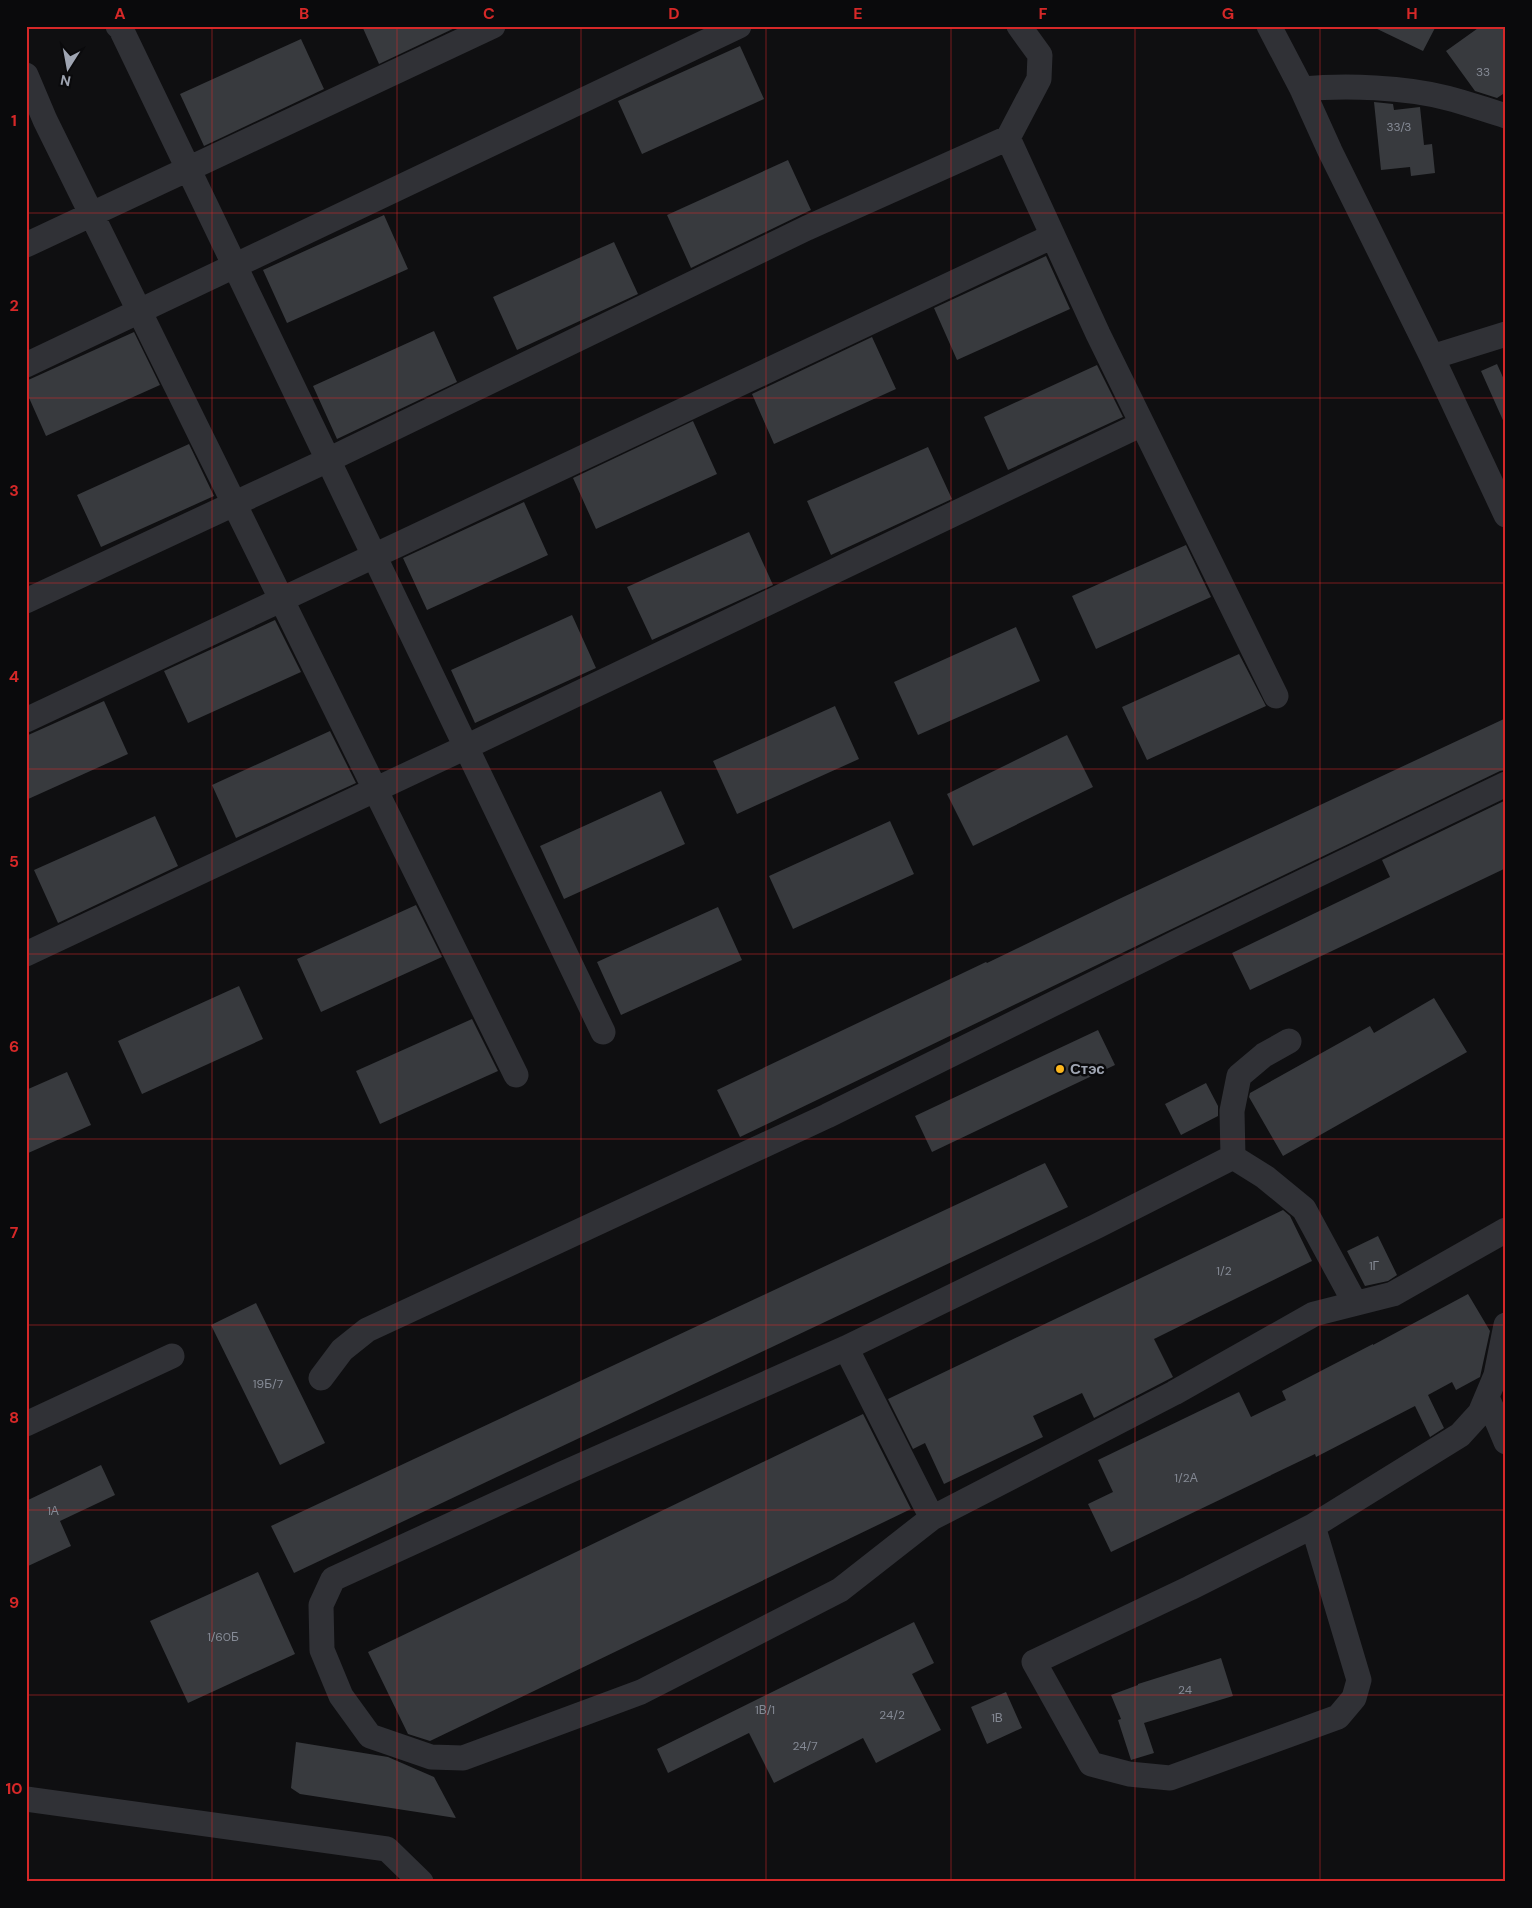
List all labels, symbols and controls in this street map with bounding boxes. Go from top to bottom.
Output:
text: A [114,3,126,24]
text: B [299,3,309,24]
text: C [483,3,495,24]
text: D [668,3,680,24]
text: E [853,3,863,24]
text: F [1039,3,1048,24]
text: G [1222,3,1234,24]
text: H [1406,3,1418,24]
north arrow [42,42,92,92]
house number: 33 [1476,64,1490,80]
text: N [59,71,72,91]
text: 1 [11,110,17,131]
house number: 33/3 [1387,119,1411,135]
text: 2 [9,295,19,316]
text: 3 [9,480,19,501]
text: 4 [9,666,19,687]
text: 5 [9,851,19,872]
text: 6 [9,1036,19,1057]
place label: Стэс [1070,1059,1105,1079]
marker: Стэс [1054,1063,1066,1075]
text: 7 [10,1222,19,1243]
house number: 1Г [1369,1258,1380,1274]
house number: 1/2 [1216,1263,1232,1279]
house number: 19Б/7 [253,1376,283,1392]
text: 8 [9,1407,19,1428]
house number: 1/2А [1174,1470,1198,1486]
house number: 1А [47,1503,59,1519]
text: 9 [9,1592,19,1613]
house number: 1/60Б [207,1629,239,1645]
house number: 24 [1178,1682,1192,1698]
house number: 1В/1 [755,1702,775,1718]
house number: 24/2 [879,1707,905,1723]
house number: 1В [991,1710,1003,1726]
house number: 24/7 [792,1738,818,1754]
text: 10 [5,1778,23,1799]

